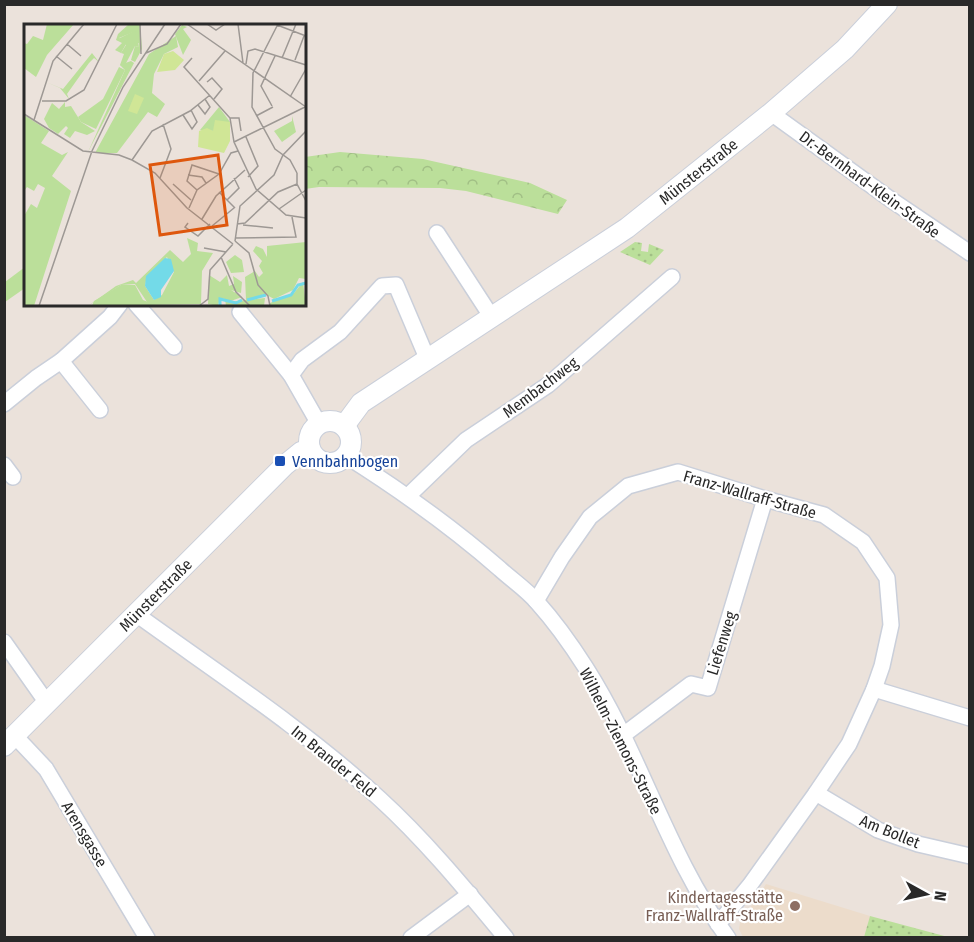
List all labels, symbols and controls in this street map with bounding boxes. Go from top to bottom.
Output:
inset map [24,24,306,306]
street label: Dr.-Bernhard-Klein-Straße [796,127,944,242]
street label: Münsterstraße [655,135,741,209]
street label: Membachweg [499,353,582,422]
place label: Vennbahnbogen [292,452,398,471]
marker: Vennbahnbogen [273,454,287,468]
street label: Franz-Wallraff-Straße [681,466,819,523]
street label: Münsterstraße [115,555,196,635]
street label: Liefenweg [703,608,740,677]
street label: Wilhelm-Ziemons-Straße [575,665,666,818]
street label: Im Brander Feld [288,722,380,801]
street label: Arensgasse [58,798,112,871]
street label: Am Bollet [857,811,923,852]
north arrow [896,864,956,924]
place label: Kindertagesstätte Franz-Wallraff-Straße [646,888,783,925]
text: N [930,890,950,902]
marker: Kindertagesstätte Franz-Wallraff-Straße [788,899,802,913]

